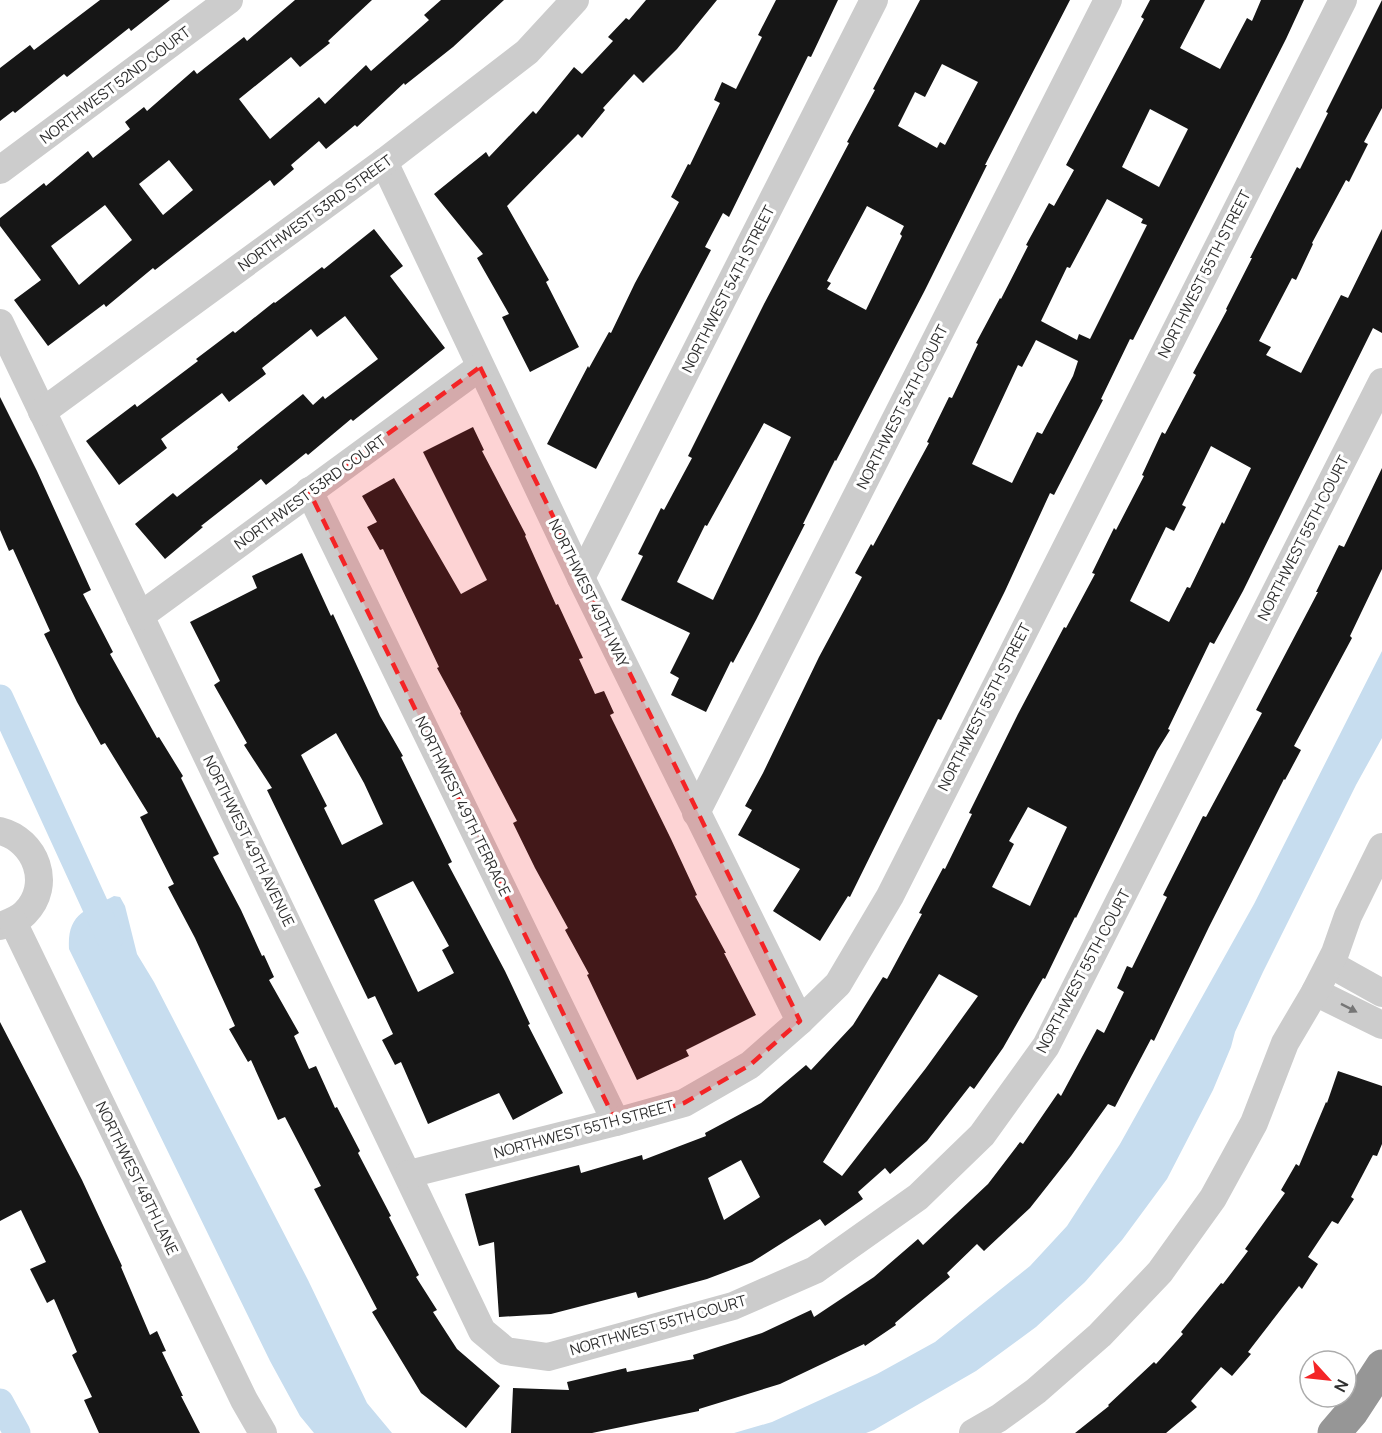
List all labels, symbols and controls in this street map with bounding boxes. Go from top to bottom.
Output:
street label: NORTHWEST 52ND COURT [35,21,195,149]
street label: NORTHWEST 53RD STREET [234,150,396,276]
street label: NORTHWEST 55TH STREET [1152,186,1256,362]
street label: NORTHWEST 54TH STREET [677,202,779,376]
street label: NORTHWEST 54TH COURT [851,321,953,493]
street label: NORTHWEST 53RD COURT [230,430,390,554]
street label: NORTHWEST 55TH COURT [1252,452,1354,624]
street label: NORTHWEST 49TH WAY [544,515,634,671]
street label: NORTHWEST 55TH STREET [932,619,1036,795]
street label: NORTHWEST 49TH TERRACE [410,712,516,900]
street label: NORTHWEST 49TH AVENUE [198,752,300,930]
street label: NORTHWEST 55TH COURT [1031,885,1135,1057]
one-way arrow [1340,1004,1357,1013]
street label: NORTHWEST 55TH STREET [491,1095,677,1163]
street label: NORTHWEST 48TH LANE [91,1098,183,1258]
street label: NORTHWEST 55TH COURT [567,1290,749,1360]
north arrow [1298,1349,1358,1409]
text: N [1329,1376,1354,1396]

